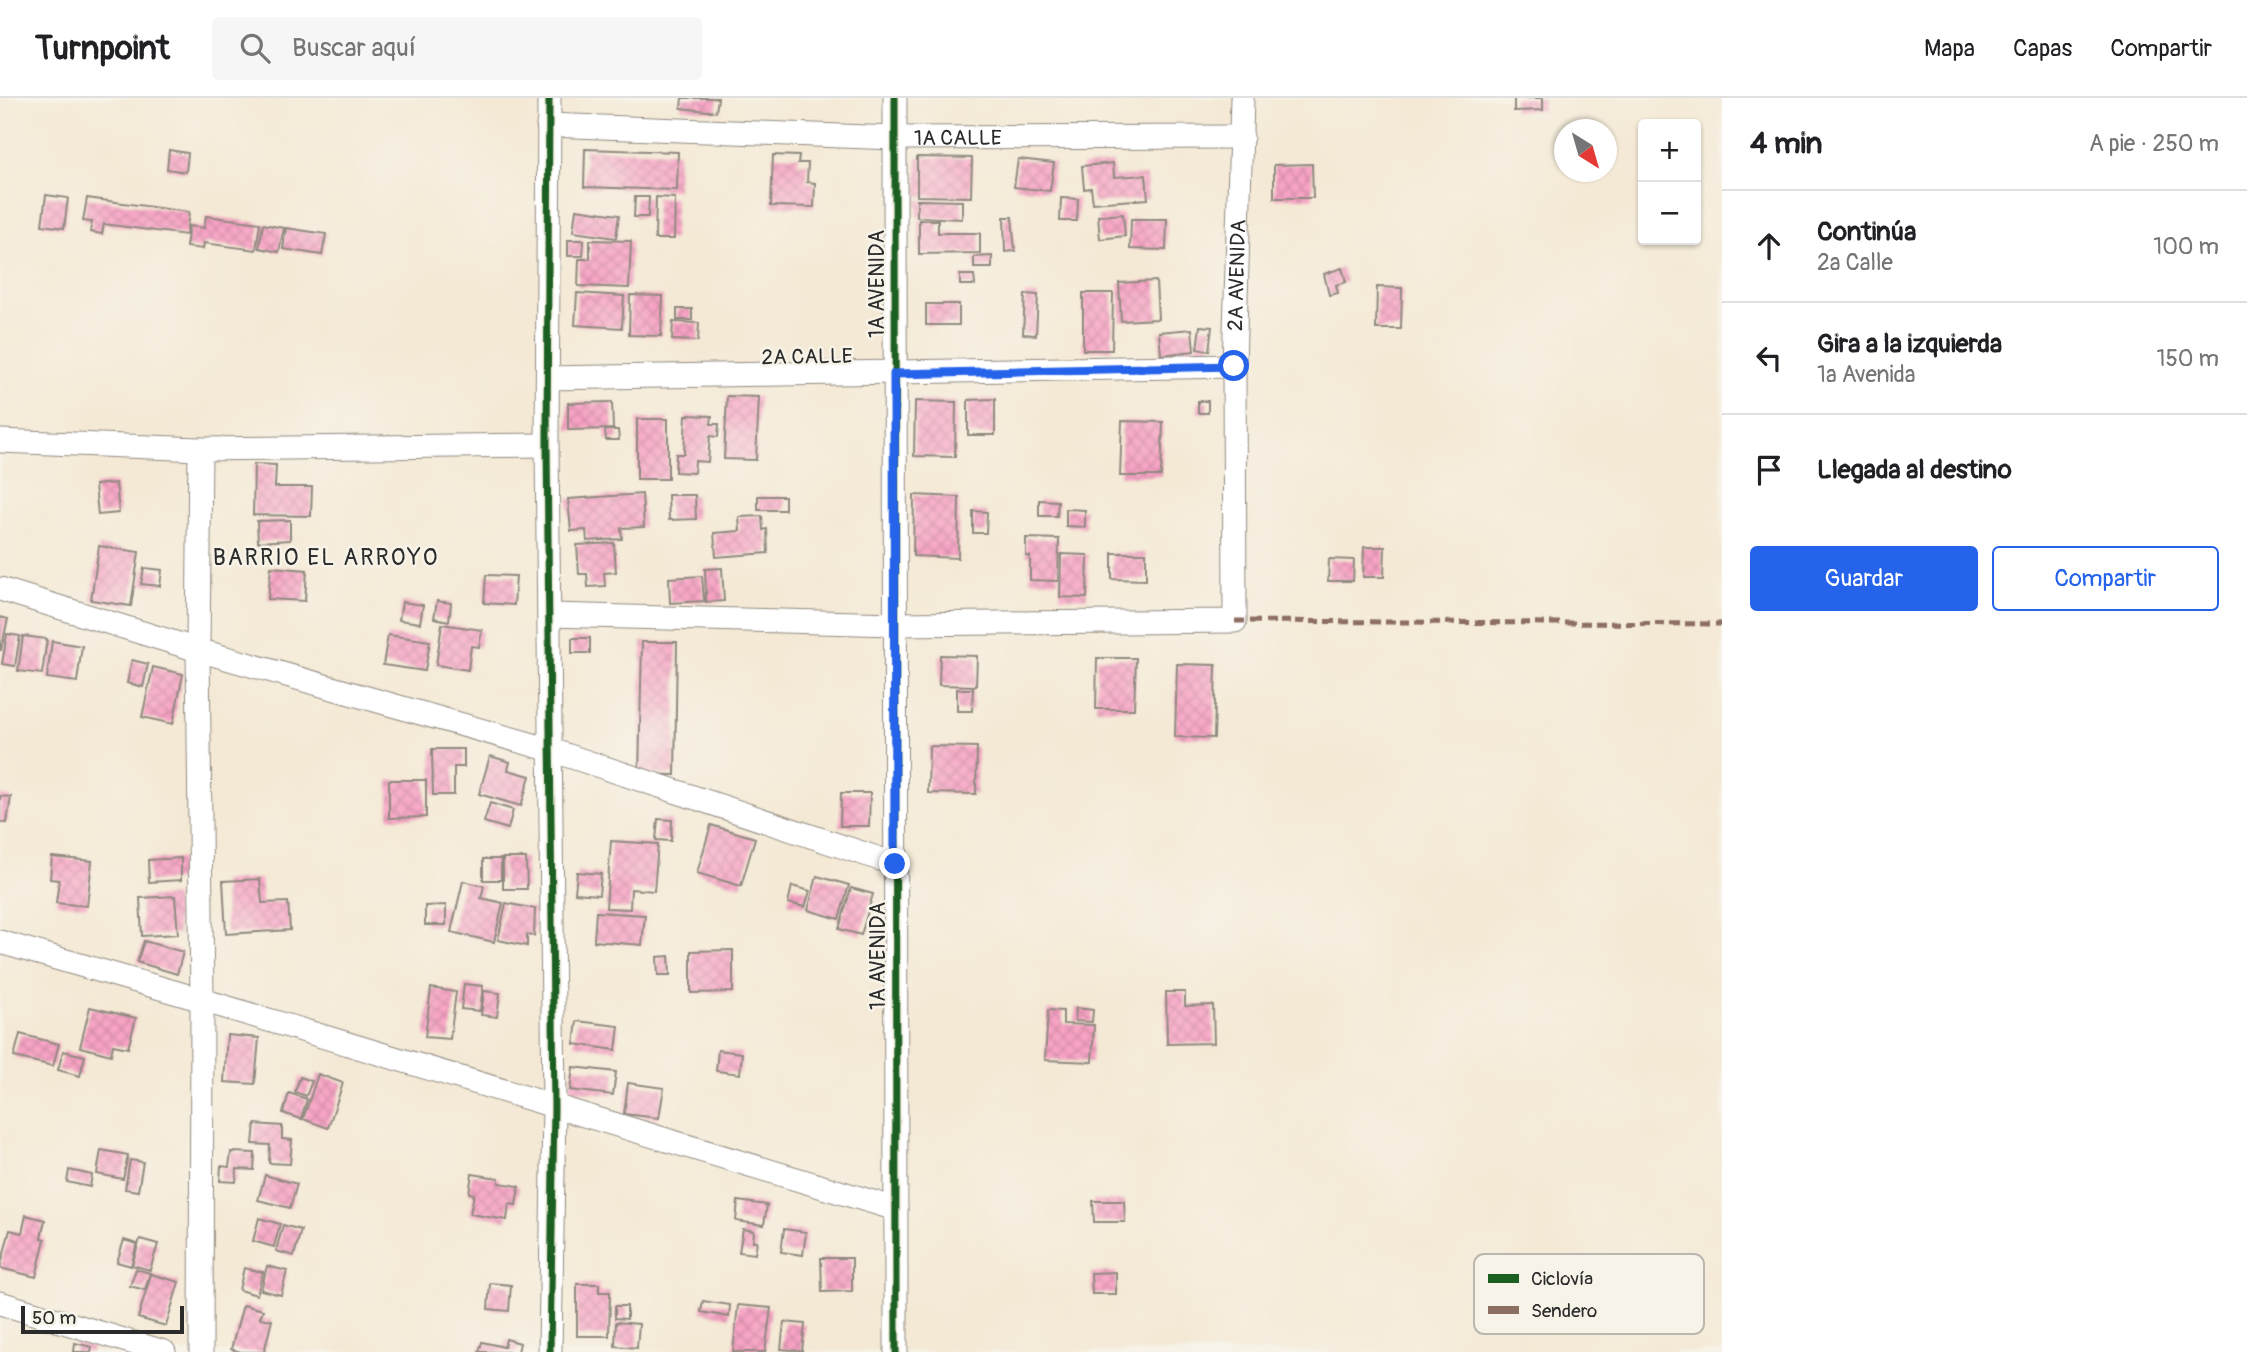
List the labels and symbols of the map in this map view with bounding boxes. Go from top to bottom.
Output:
north arrow [1554,119,1617,182]
street label: 1A CALLE [914,124,1002,151]
street label: 2A AVENIDA [1222,219,1252,331]
street label: 1A AVENIDA [864,230,891,338]
street label: 2A CALLE [761,343,853,371]
route start [1218,350,1249,381]
district label: BARRIO EL ARROYO [213,543,439,572]
route end [879,848,910,879]
street label: 1A AVENIDA [865,902,892,1010]
legend [1474,1254,1704,1334]
text: Ciclovía [1531,1267,1593,1291]
text: Sendero [1531,1299,1597,1323]
scale bar [21,1303,184,1335]

